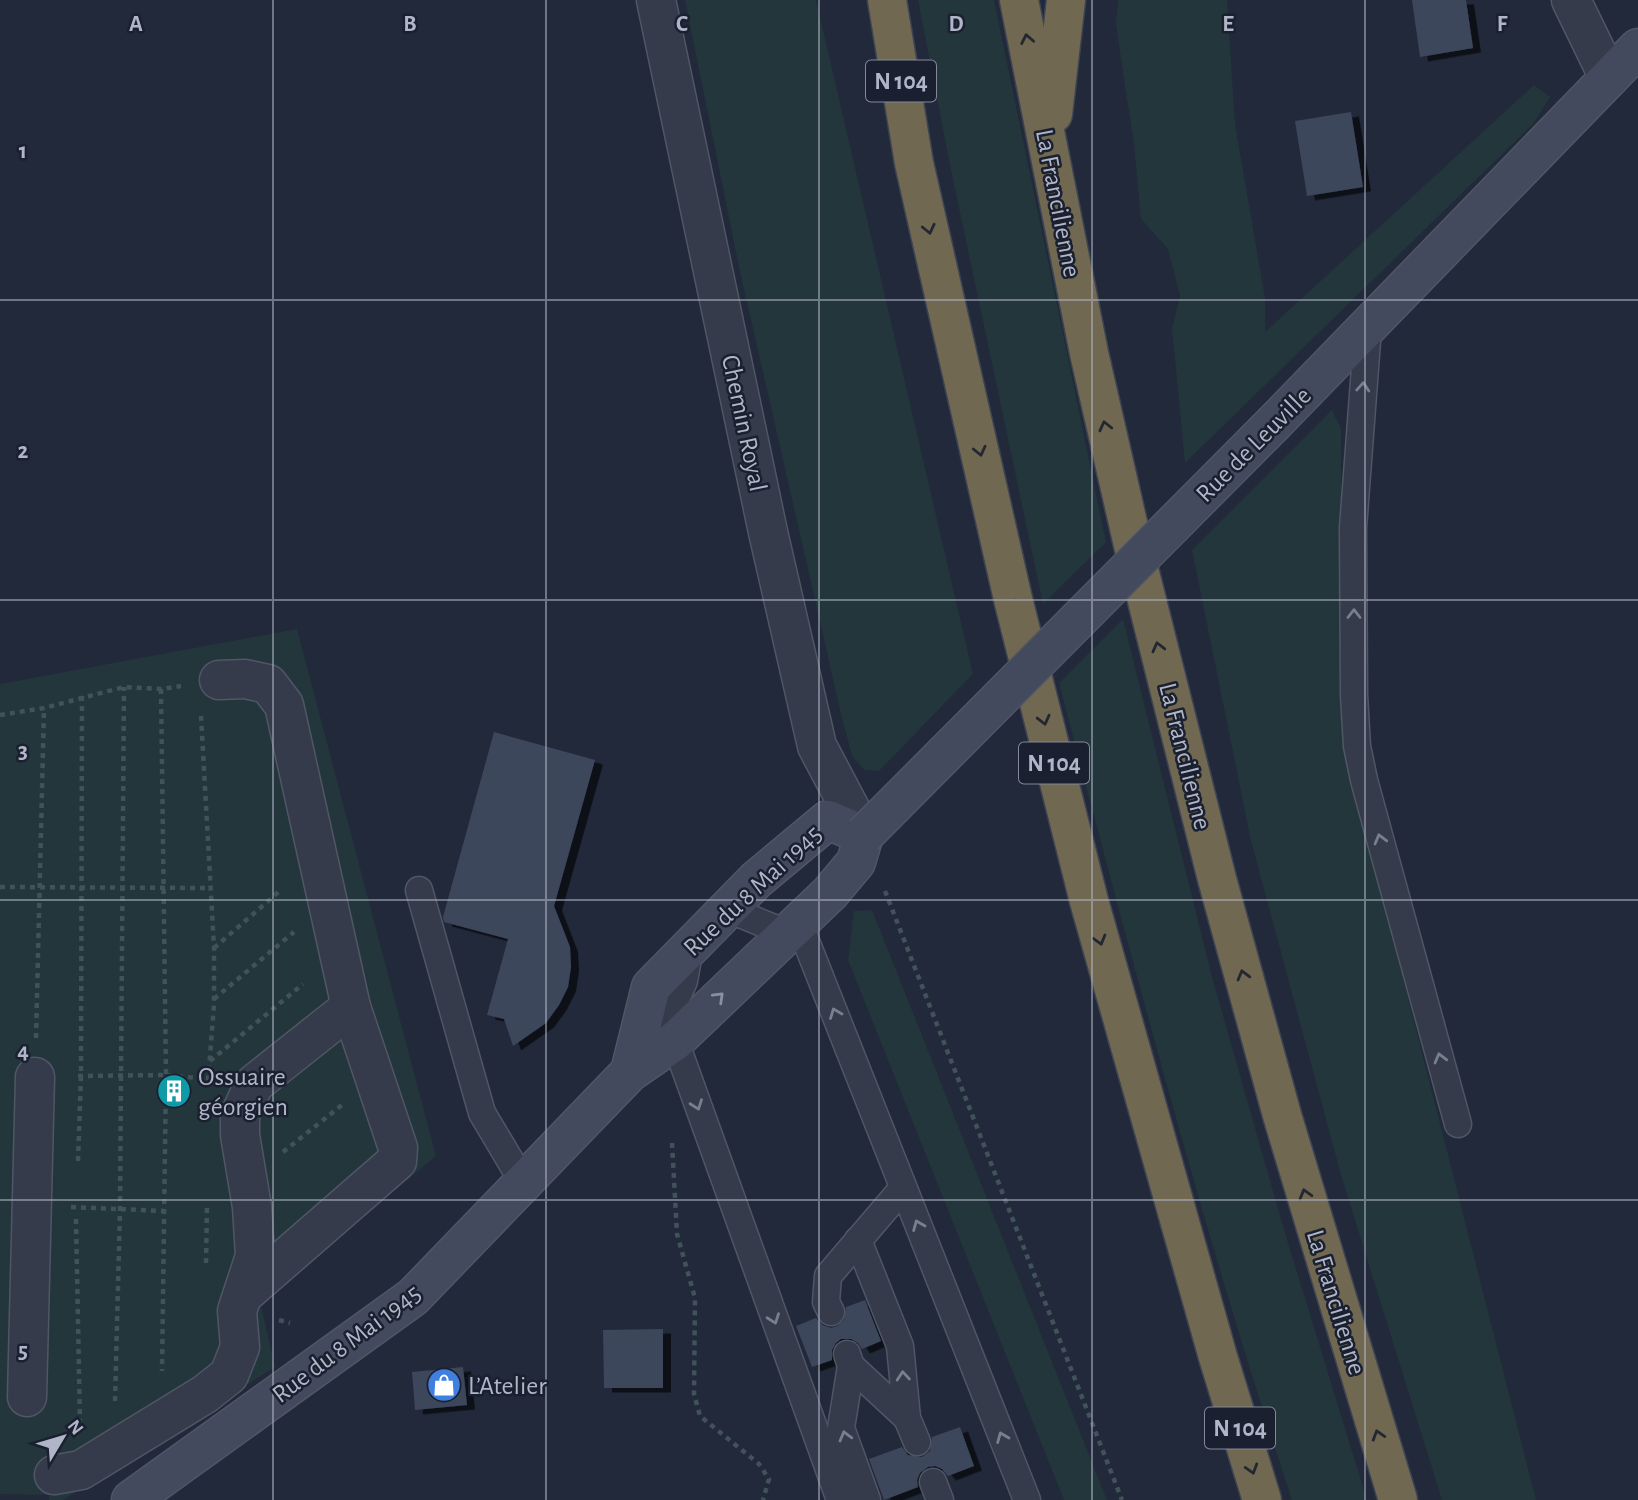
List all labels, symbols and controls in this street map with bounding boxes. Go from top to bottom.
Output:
text: A [129,13,143,36]
text: B [403,13,417,36]
text: C [676,13,688,36]
text: D [948,13,964,36]
text: E [1222,13,1234,36]
text: F [1497,13,1508,36]
one-way arrow [1020,33,1035,45]
road number: N 104 [866,60,936,102]
street label: La Francilienne [1031,127,1085,279]
text: 1 [19,140,27,163]
one-way arrow [921,223,936,235]
street label: Chemin Royal [717,353,771,494]
one-way arrow [1355,381,1370,392]
street label: Rue de Leuville [1191,382,1316,507]
one-way arrow [1099,420,1114,432]
text: 2 [18,440,29,463]
one-way arrow [971,445,986,457]
one-way arrow [1346,608,1362,619]
one-way arrow [1152,641,1166,653]
street label: La Francilienne [1154,680,1216,832]
one-way arrow [1036,714,1050,726]
text: 3 [18,740,28,763]
road number: N 104 [1019,742,1089,784]
street label: Rue du 8 Mai 1945 [679,820,827,961]
one-way arrow [1373,833,1388,845]
one-way arrow [1092,934,1106,946]
one-way arrow [1237,969,1251,981]
one-way arrow [711,993,724,1006]
one-way arrow [829,1008,843,1020]
text: 4 [17,1040,29,1063]
one-way arrow [1433,1052,1448,1064]
place label: Ossuaire géorgien [198,1064,288,1120]
building icon: Ossuaire géorgien [155,1072,193,1110]
one-way arrow [689,1099,703,1111]
one-way arrow [1298,1188,1313,1200]
one-way arrow [913,1220,927,1232]
street label: La Francilienne [1302,1227,1370,1378]
street label: Rue du 8 Mai 1945 [268,1280,426,1408]
one-way arrow [766,1313,780,1325]
text: 5 [18,1340,28,1363]
shop icon: L’Atelier [425,1366,463,1404]
one-way arrow [896,1370,911,1381]
place label: L’Atelier [468,1373,547,1399]
north arrow [28,1402,98,1472]
road number: N 104 [1205,1408,1275,1448]
text: N [64,1416,87,1439]
one-way arrow [1372,1429,1386,1442]
one-way arrow [839,1430,853,1442]
one-way arrow [997,1431,1011,1443]
one-way arrow [1244,1463,1259,1475]

